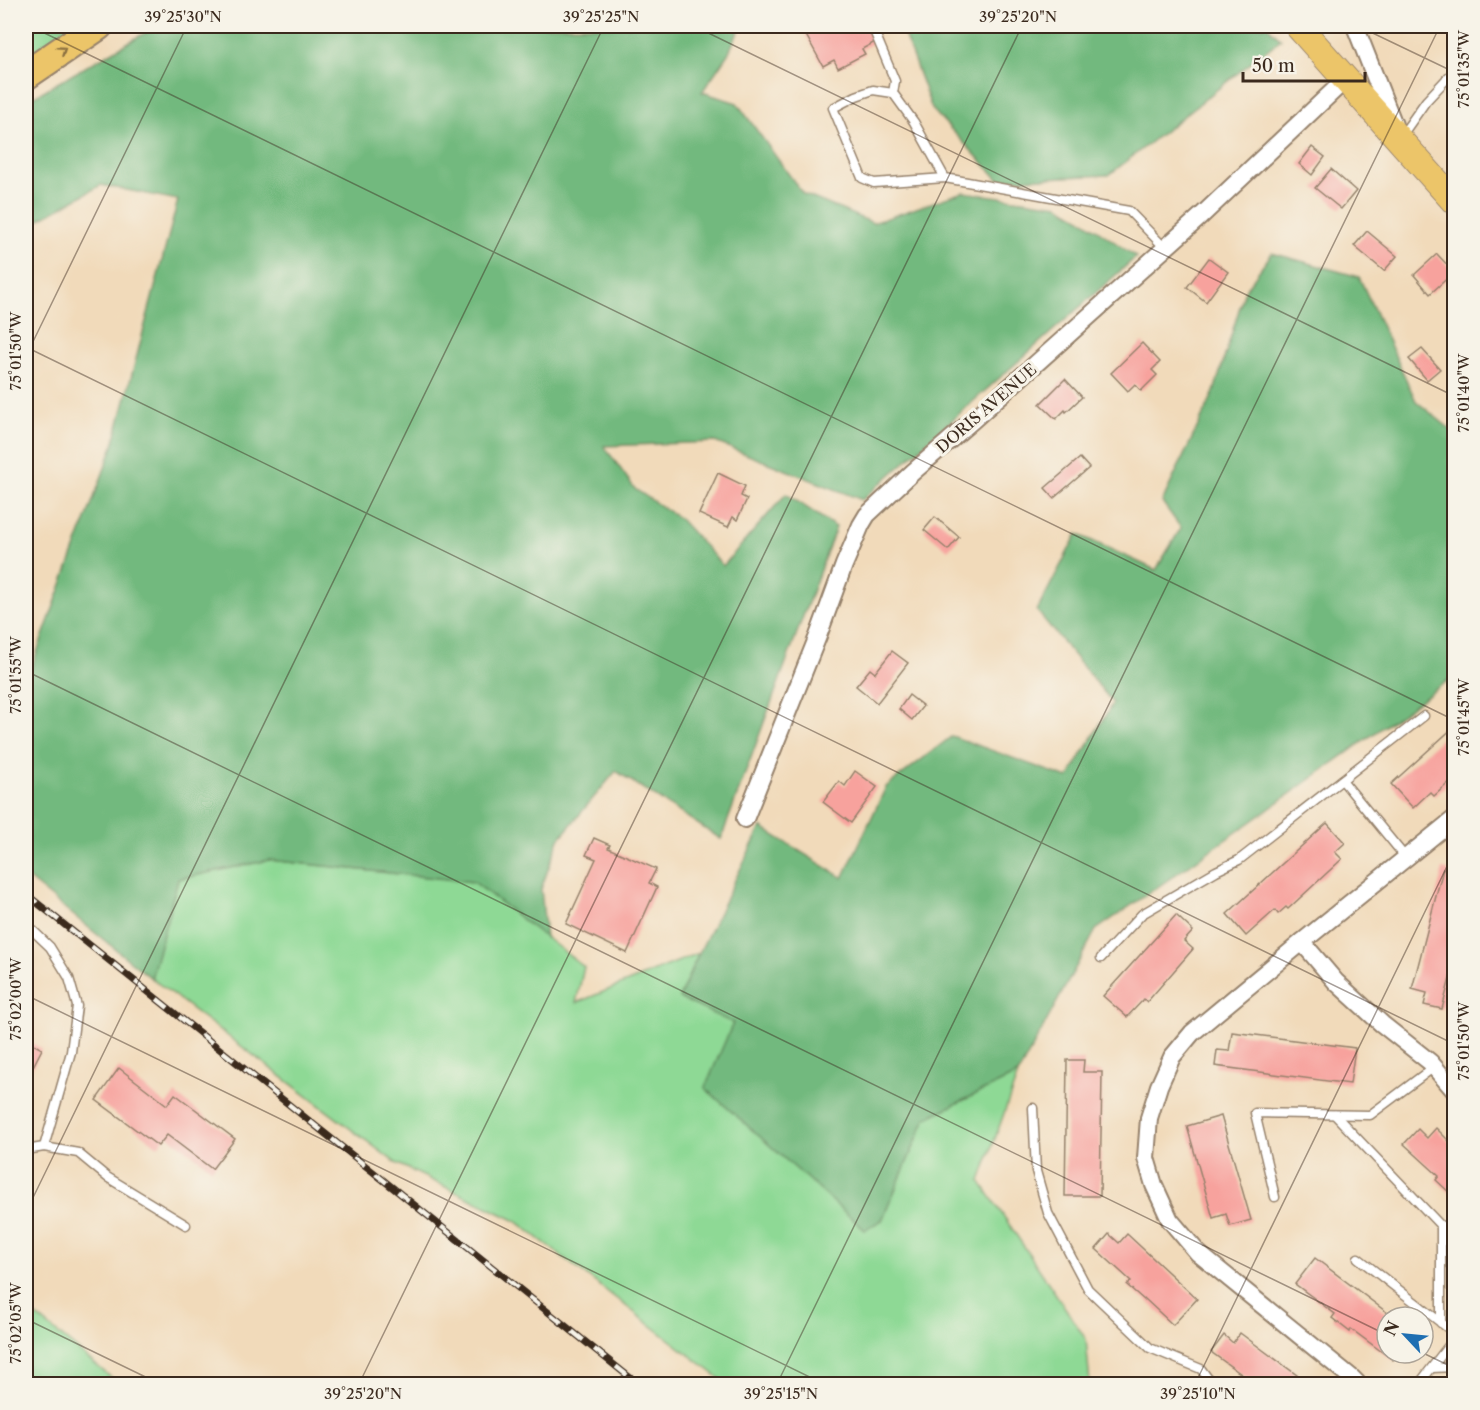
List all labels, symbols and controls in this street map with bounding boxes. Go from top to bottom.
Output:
text: 39°25'30"N [144,7,222,26]
text: 39°25'25"N [563,7,639,26]
text: 39°25'20"N [979,7,1057,26]
text: 75°01'35"W [1454,30,1473,108]
scale bar [1243,45,1364,83]
one-way arrow [55,46,66,57]
text: 50 m [1252,55,1295,77]
text: 75°01'50"W [6,311,25,391]
text: 75°01'40"W [1454,353,1473,432]
street label: DORIS AVENUE [932,359,1040,457]
text: 75°01'55"W [6,636,25,714]
text: 75°01'45"W [1454,678,1473,756]
text: 75°02'00"W [6,957,25,1040]
text: 75°01'50"W [1454,1001,1473,1081]
text: 75°02'05"W [6,1282,25,1364]
north arrow [1375,1305,1435,1365]
text: N [1379,1318,1404,1339]
text: 39°25'20"N [324,1384,402,1403]
text: 39°25'15"N [744,1384,818,1403]
text: 39°25'10"N [1160,1384,1236,1403]

